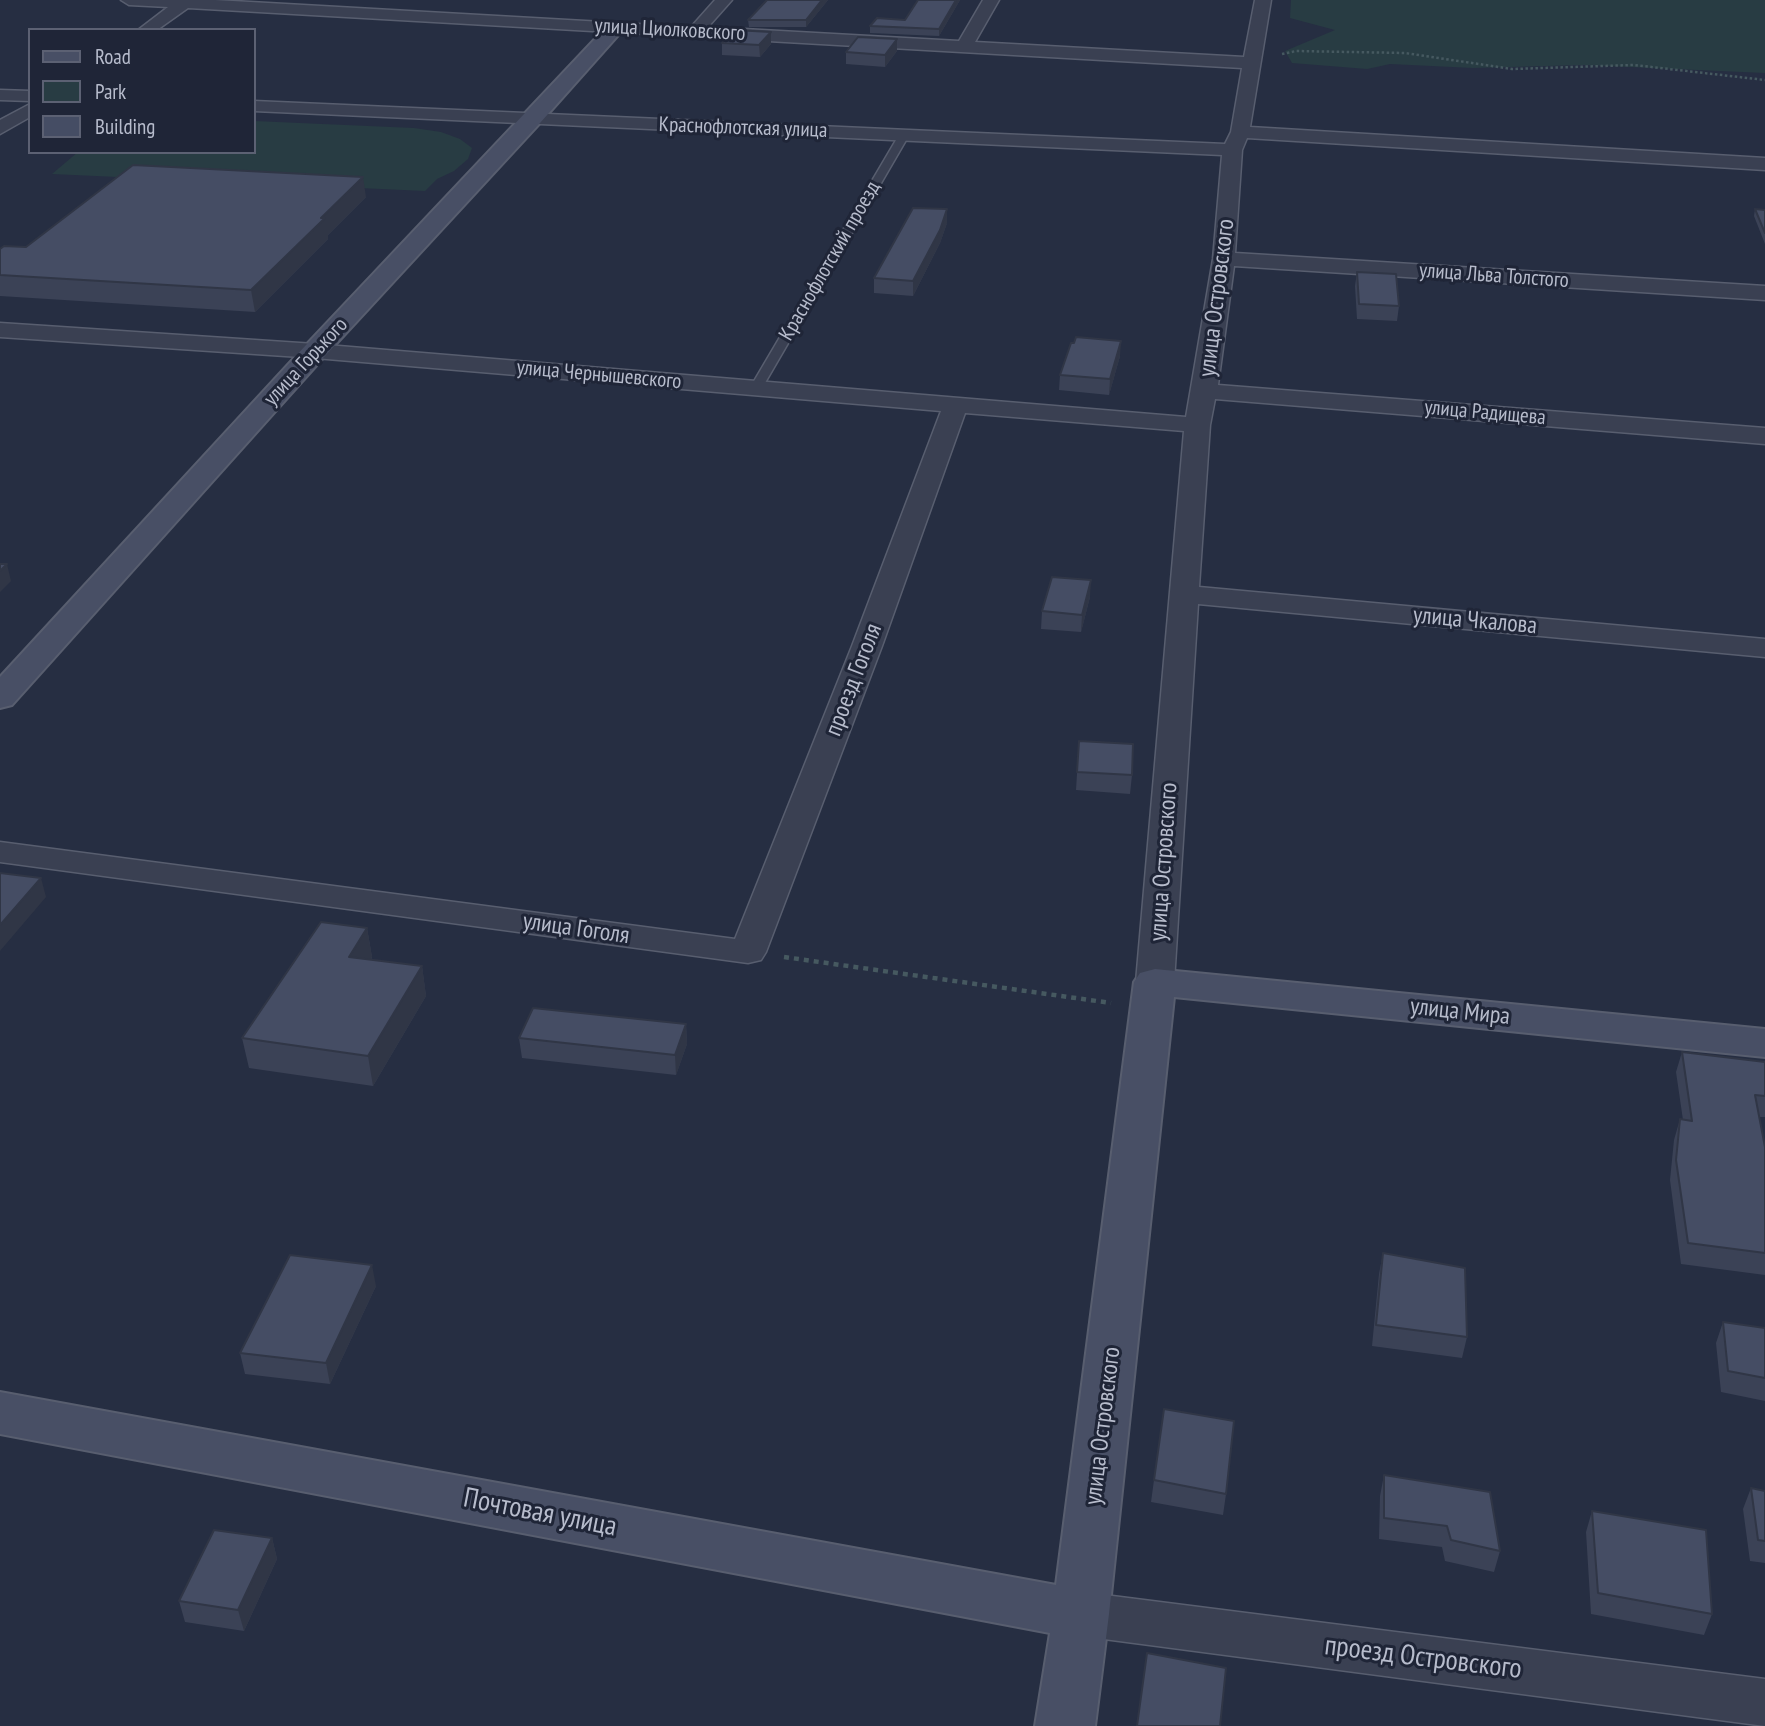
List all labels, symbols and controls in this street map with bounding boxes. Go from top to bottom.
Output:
street label: улица Циолковского [594,13,746,47]
legend [28,28,256,154]
text: Road [95,43,131,70]
text: Park [95,78,126,105]
street label: Краснофлотская улица [658,112,828,144]
text: Building [95,113,155,140]
street label: Краснофлотский проезд [774,177,886,345]
street label: улица Островского [1193,217,1241,379]
street label: улица Льва Толстого [1418,258,1570,294]
street label: улица Горького [259,313,353,411]
street label: улица Чернышевского [516,355,682,395]
street label: улица Радищева [1423,395,1547,431]
street label: улица Чкалова [1412,601,1538,641]
street label: проезд Гоголя [819,620,889,740]
street label: улица Островского [1144,782,1184,942]
street label: улица Гоголя [521,907,631,951]
street label: улица Мира [1409,992,1511,1032]
street label: улица Островского [1079,1345,1127,1507]
street label: Почтовая улица [461,1482,619,1544]
street label: проезд Островского [1323,1629,1523,1687]

